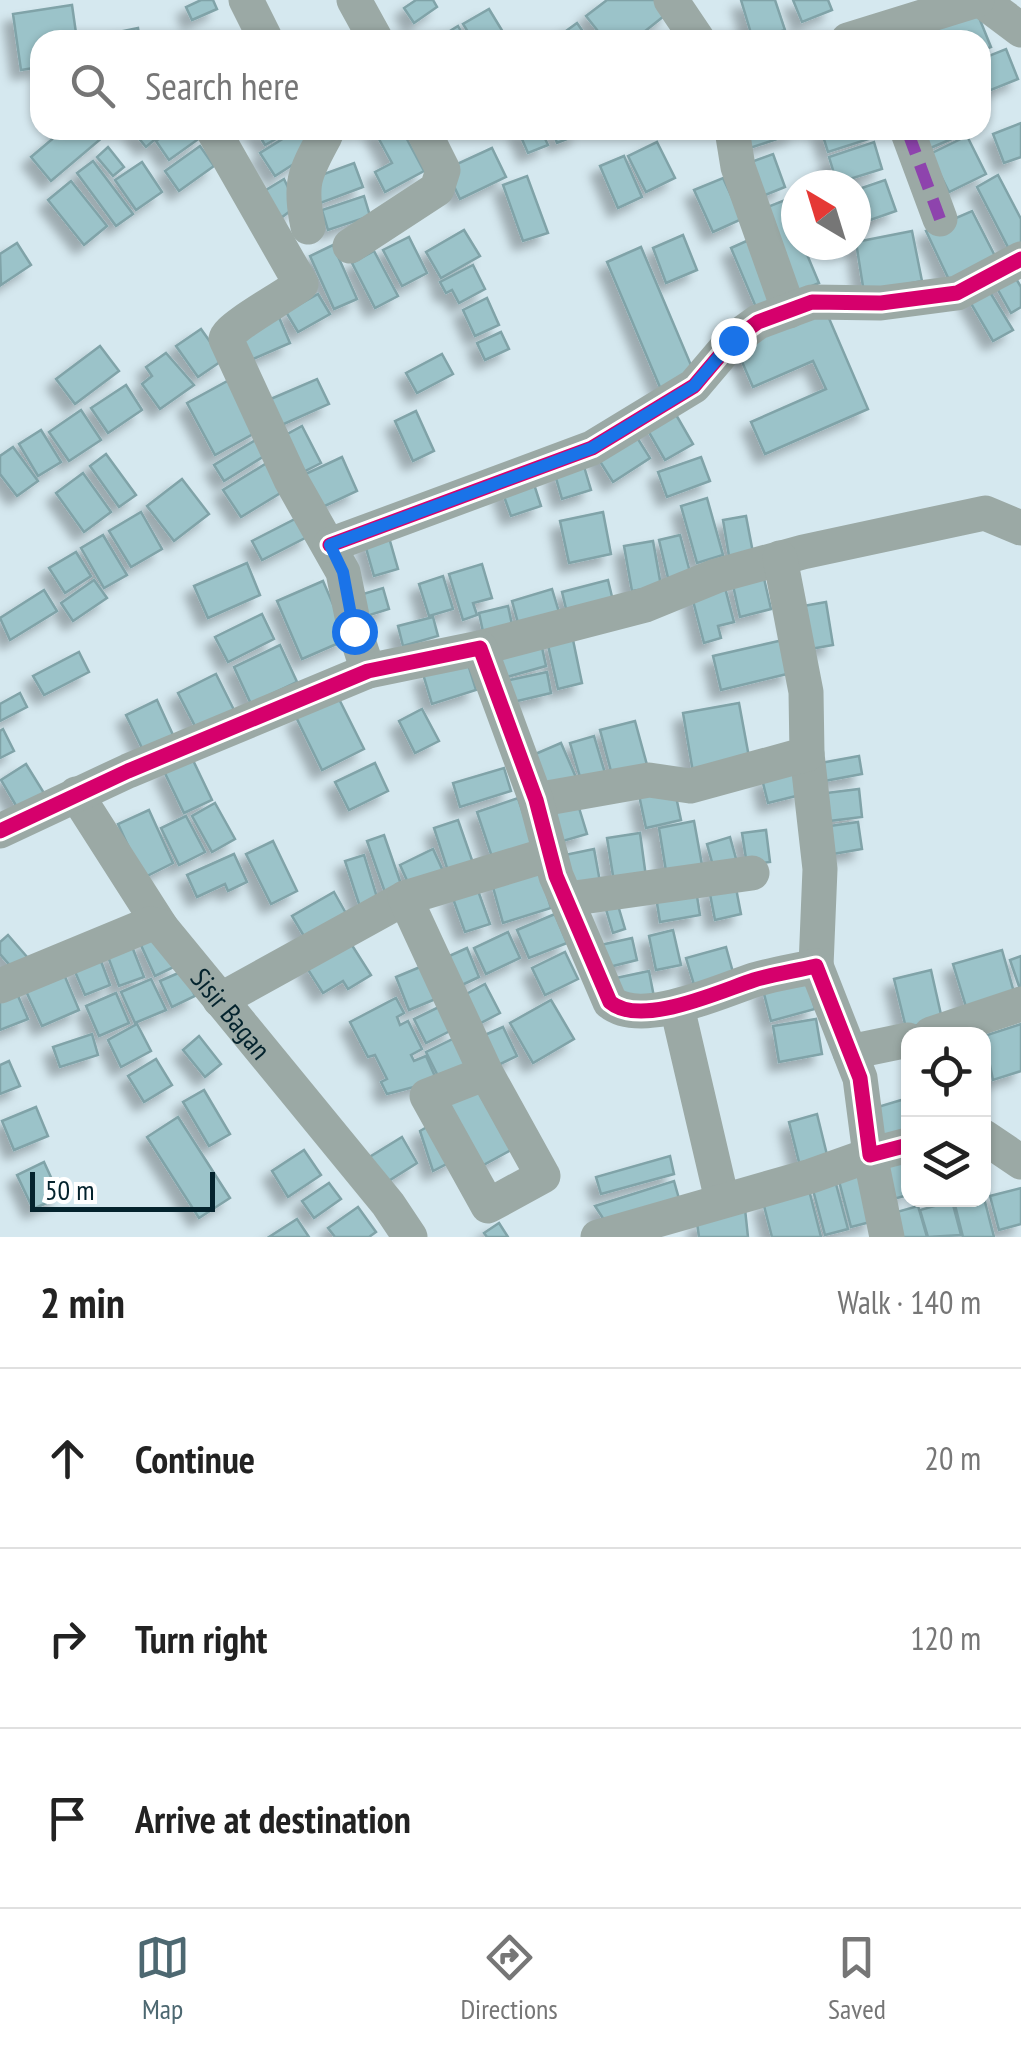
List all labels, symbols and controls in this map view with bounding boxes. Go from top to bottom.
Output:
search box [30,30,991,140]
icon: search [65,58,120,113]
text: Search here [145,61,299,110]
north arrow [781,170,871,260]
route end [711,318,757,364]
route start [332,609,378,655]
street label: Sisir Bagan [183,960,280,1066]
map controls [901,1027,991,1207]
button: locate [901,1027,991,1117]
button: layers [901,1117,991,1207]
scale bar [30,1167,215,1212]
text: 50 m [45,1171,94,1208]
text: 2 min [40,1275,125,1330]
text: Walk · 140 m [837,1281,981,1323]
icon: ahead [40,1431,95,1486]
text: Continue [135,1434,255,1483]
text: 20 m [925,1437,981,1479]
icon: right [40,1611,95,1666]
text: Turn right [135,1614,267,1663]
text: 120 m [910,1617,981,1659]
icon: arrive [40,1791,95,1846]
text: Arrive at destination [135,1794,411,1843]
tab: Map [135,1930,190,2027]
tab: Directions [460,1930,558,2027]
tab: Saved [828,1930,886,2027]

